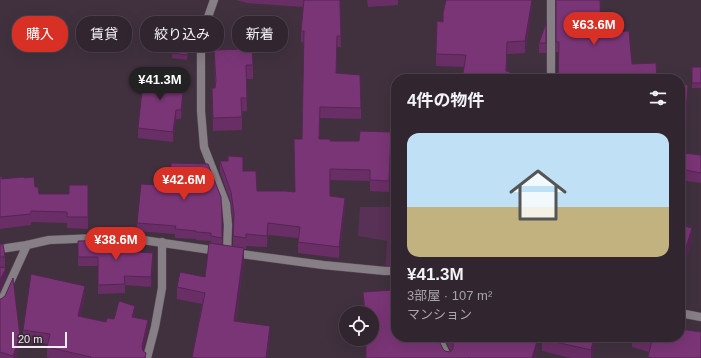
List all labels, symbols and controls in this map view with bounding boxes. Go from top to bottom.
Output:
pin: ¥63.6M [561,12,627,46]
chip: 購入 [12,16,68,52]
chip: 賃貸 [76,16,132,52]
chip: 絞り込み [140,16,224,52]
chip: 新着 [232,16,288,52]
text: ¥63.6M [572,17,616,32]
pin: ¥41.3M [127,67,193,101]
text: ¥41.3M [138,72,182,87]
icon: filters [647,87,669,109]
text: 4件の物件 [407,91,484,110]
icon: home [502,159,574,231]
pin: ¥42.6M [151,167,217,201]
text: ¥42.6M [162,172,206,187]
pin: ¥38.6M [83,227,149,261]
text: ¥38.6M [94,232,138,247]
text: ¥41.3M [407,265,464,284]
text: 3部屋 · 107 m² [407,288,492,303]
map controls [339,306,379,346]
button: locate [339,306,379,346]
text: マンション [407,307,472,322]
scale bar [12,330,67,349]
text: 20 m [18,333,42,345]

